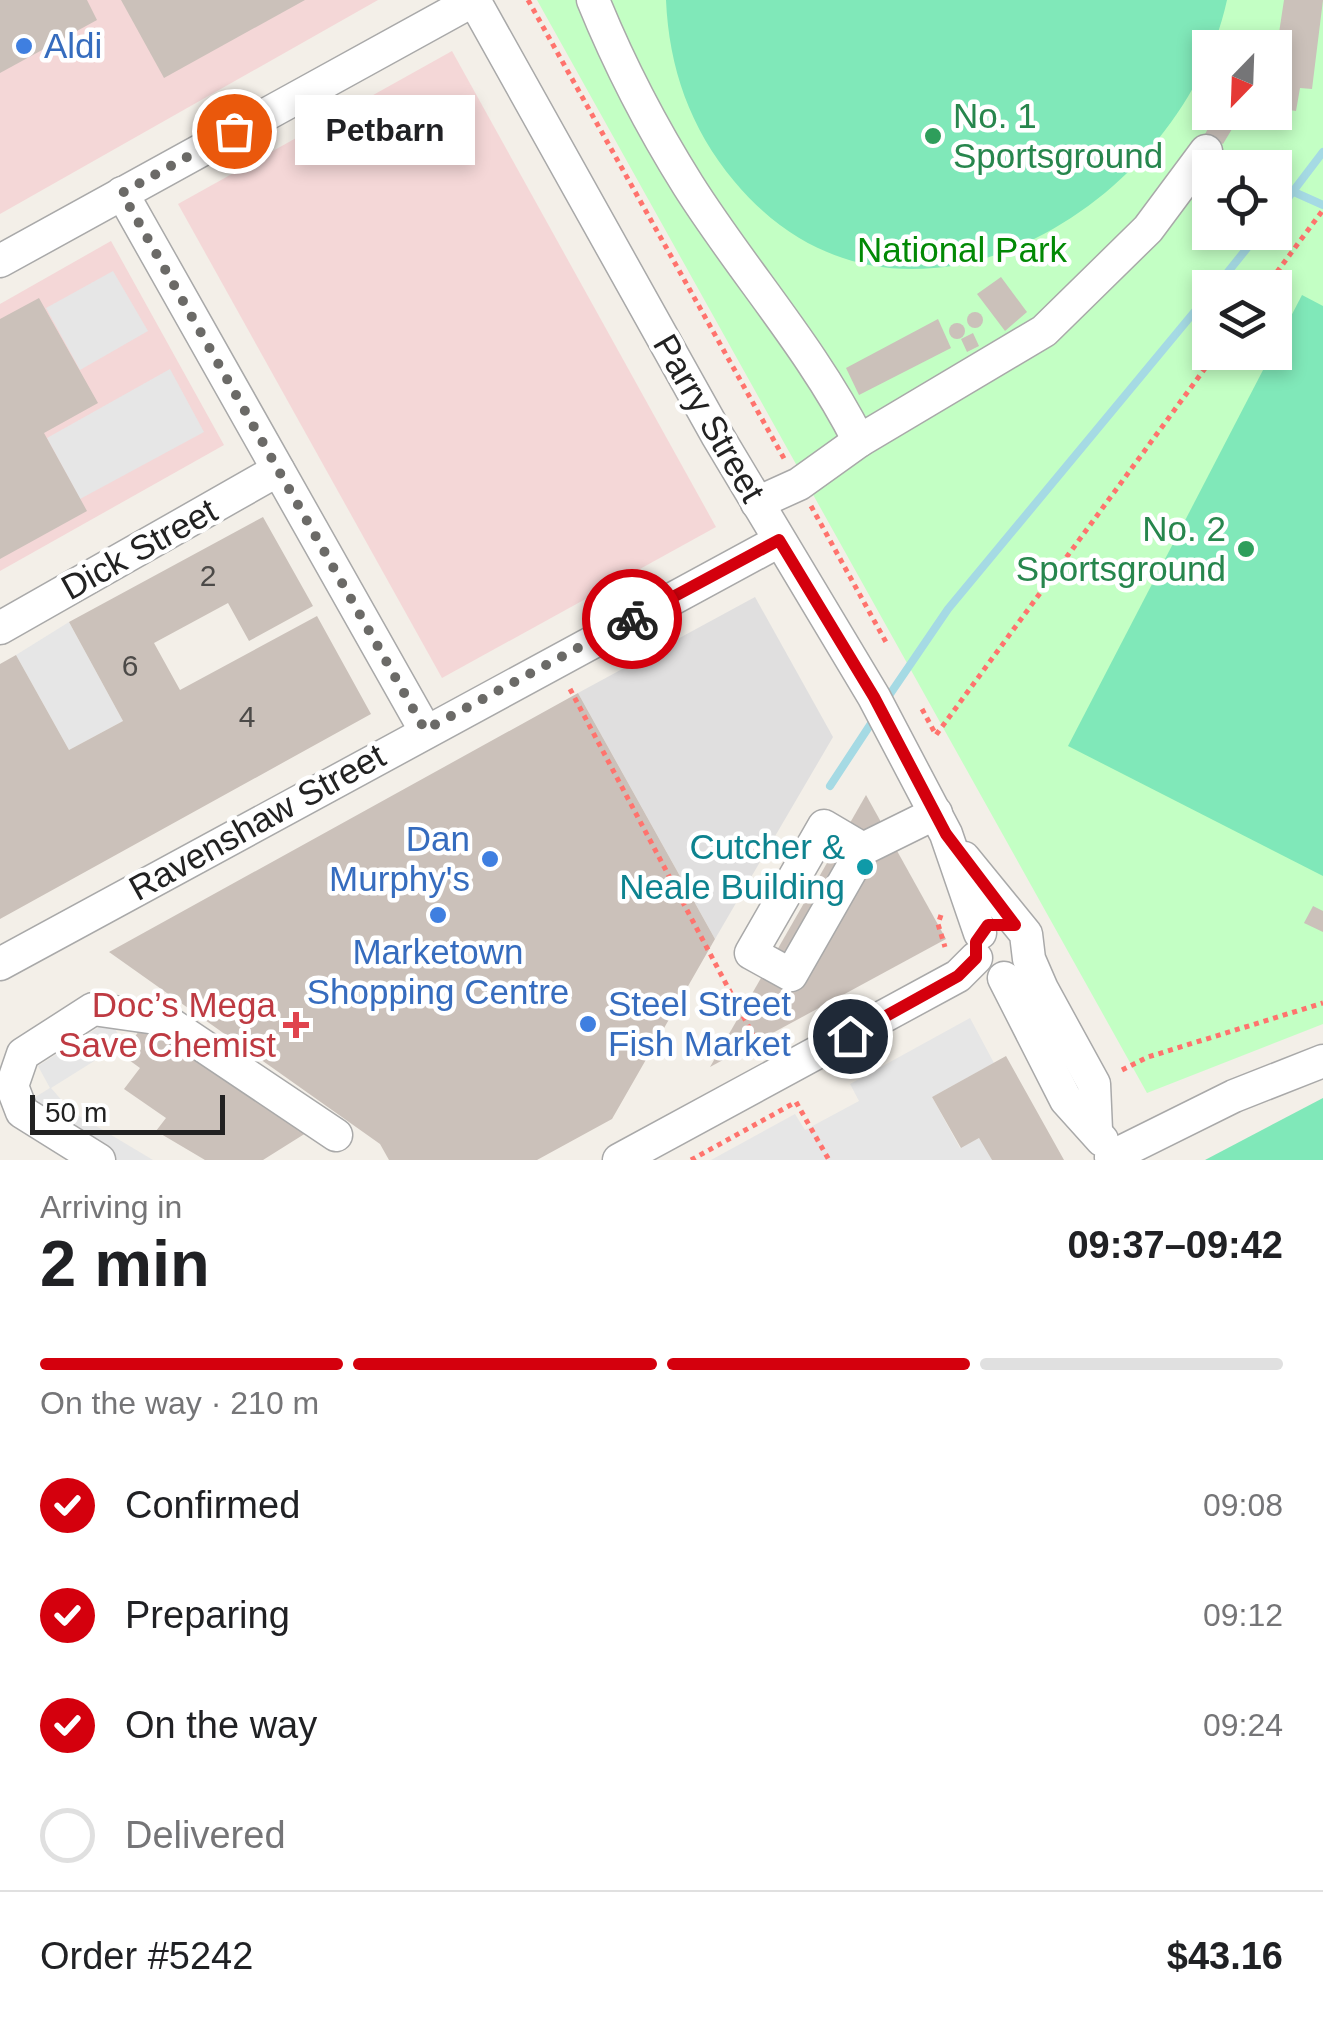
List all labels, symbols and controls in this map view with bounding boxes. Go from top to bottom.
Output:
place label: Aldi [44,26,102,65]
north arrow [1192,30,1292,130]
map controls [1192,30,1292,370]
marker: Aldi [13,35,35,57]
pin [192,89,277,174]
callout: Petbarn [294,96,474,166]
place label: No. 1 Sportsground [953,96,1163,175]
icon: bag [207,104,262,159]
text: Petbarn [325,112,445,148]
marker: No. 1 Sportsground [922,125,944,147]
button: locate [1192,150,1292,250]
park label: National Park [857,230,1068,269]
button: layers [1192,270,1292,370]
street label: Parry Street [646,327,773,509]
street label: Dick Street [54,490,223,607]
place label: No. 2 Sportsground [1016,509,1226,588]
marker: No. 2 Sportsground [1235,538,1257,560]
house number: 2 [200,559,216,592]
courier [582,569,682,669]
icon: bike [605,592,660,647]
house number: 6 [122,649,138,682]
house number: 4 [239,700,255,733]
street label: Ravenshaw Street [122,735,392,908]
place label: Dan Murphy's [329,819,470,898]
place label: Cutcher & Neale Building [619,827,845,906]
marker: Dan Murphy's [479,848,501,870]
marker: Cutcher & Neale Building [854,856,876,878]
marker: Marketown Shopping Centre [427,904,449,926]
place label: Marketown Shopping Centre [307,932,569,1011]
place label: Steel Street Fish Market [608,984,791,1063]
place label: Doc’s Mega Save Chemist [58,985,277,1064]
pin [808,994,893,1079]
icon: home [823,1009,878,1064]
marker: Steel Street Fish Market [577,1013,599,1035]
marker: Doc’s Mega Save Chemist [285,1014,307,1036]
scale bar [30,1090,225,1134]
text: 50 m [45,1097,107,1128]
text: Arriving in [40,1189,182,1225]
text: 09:37–09:42 [1067,1224,1283,1266]
text: 2 min [40,1227,210,1300]
text: On the way · 210 m [40,1385,319,1421]
icon: check [40,1478,95,1533]
text: Confirmed [125,1484,300,1526]
text: 09:08 [1203,1487,1283,1523]
icon: check [40,1588,95,1643]
text: Preparing [125,1594,290,1636]
text: 09:12 [1203,1597,1283,1633]
icon: check [40,1698,95,1753]
text: On the way [125,1704,317,1746]
text: 09:24 [1203,1707,1283,1743]
text: Delivered [125,1814,286,1856]
text: Order #5242 [40,1935,253,1977]
text: $43.16 [1167,1935,1283,1977]

